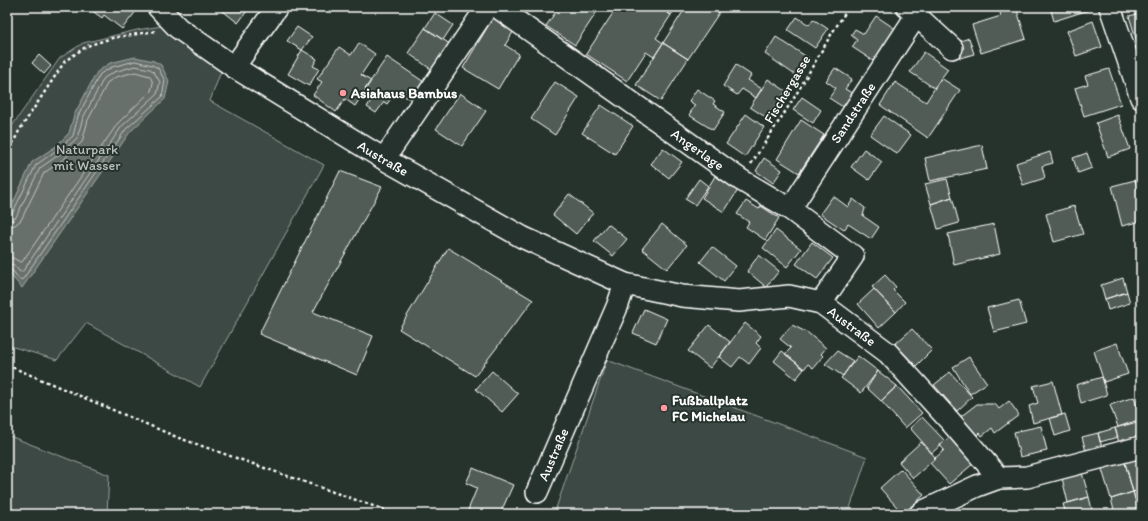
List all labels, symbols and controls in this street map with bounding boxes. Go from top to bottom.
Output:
street label: Fischergasse [760,52,815,126]
street label: Sandstraße [827,79,880,147]
place label: Asiahaus Bambus [350,85,457,102]
marker: Asiahaus Bambus [338,88,348,98]
street label: Angerlage [668,125,727,174]
street label: Austraße [354,137,411,180]
park label: Naturpark mit Wasser [53,141,121,174]
street label: Austraße [824,303,879,350]
place label: Fußballplatz FC Michelau [672,392,748,425]
marker: Fußballplatz FC Michelau [659,403,669,413]
street label: Austraße [535,425,573,484]

